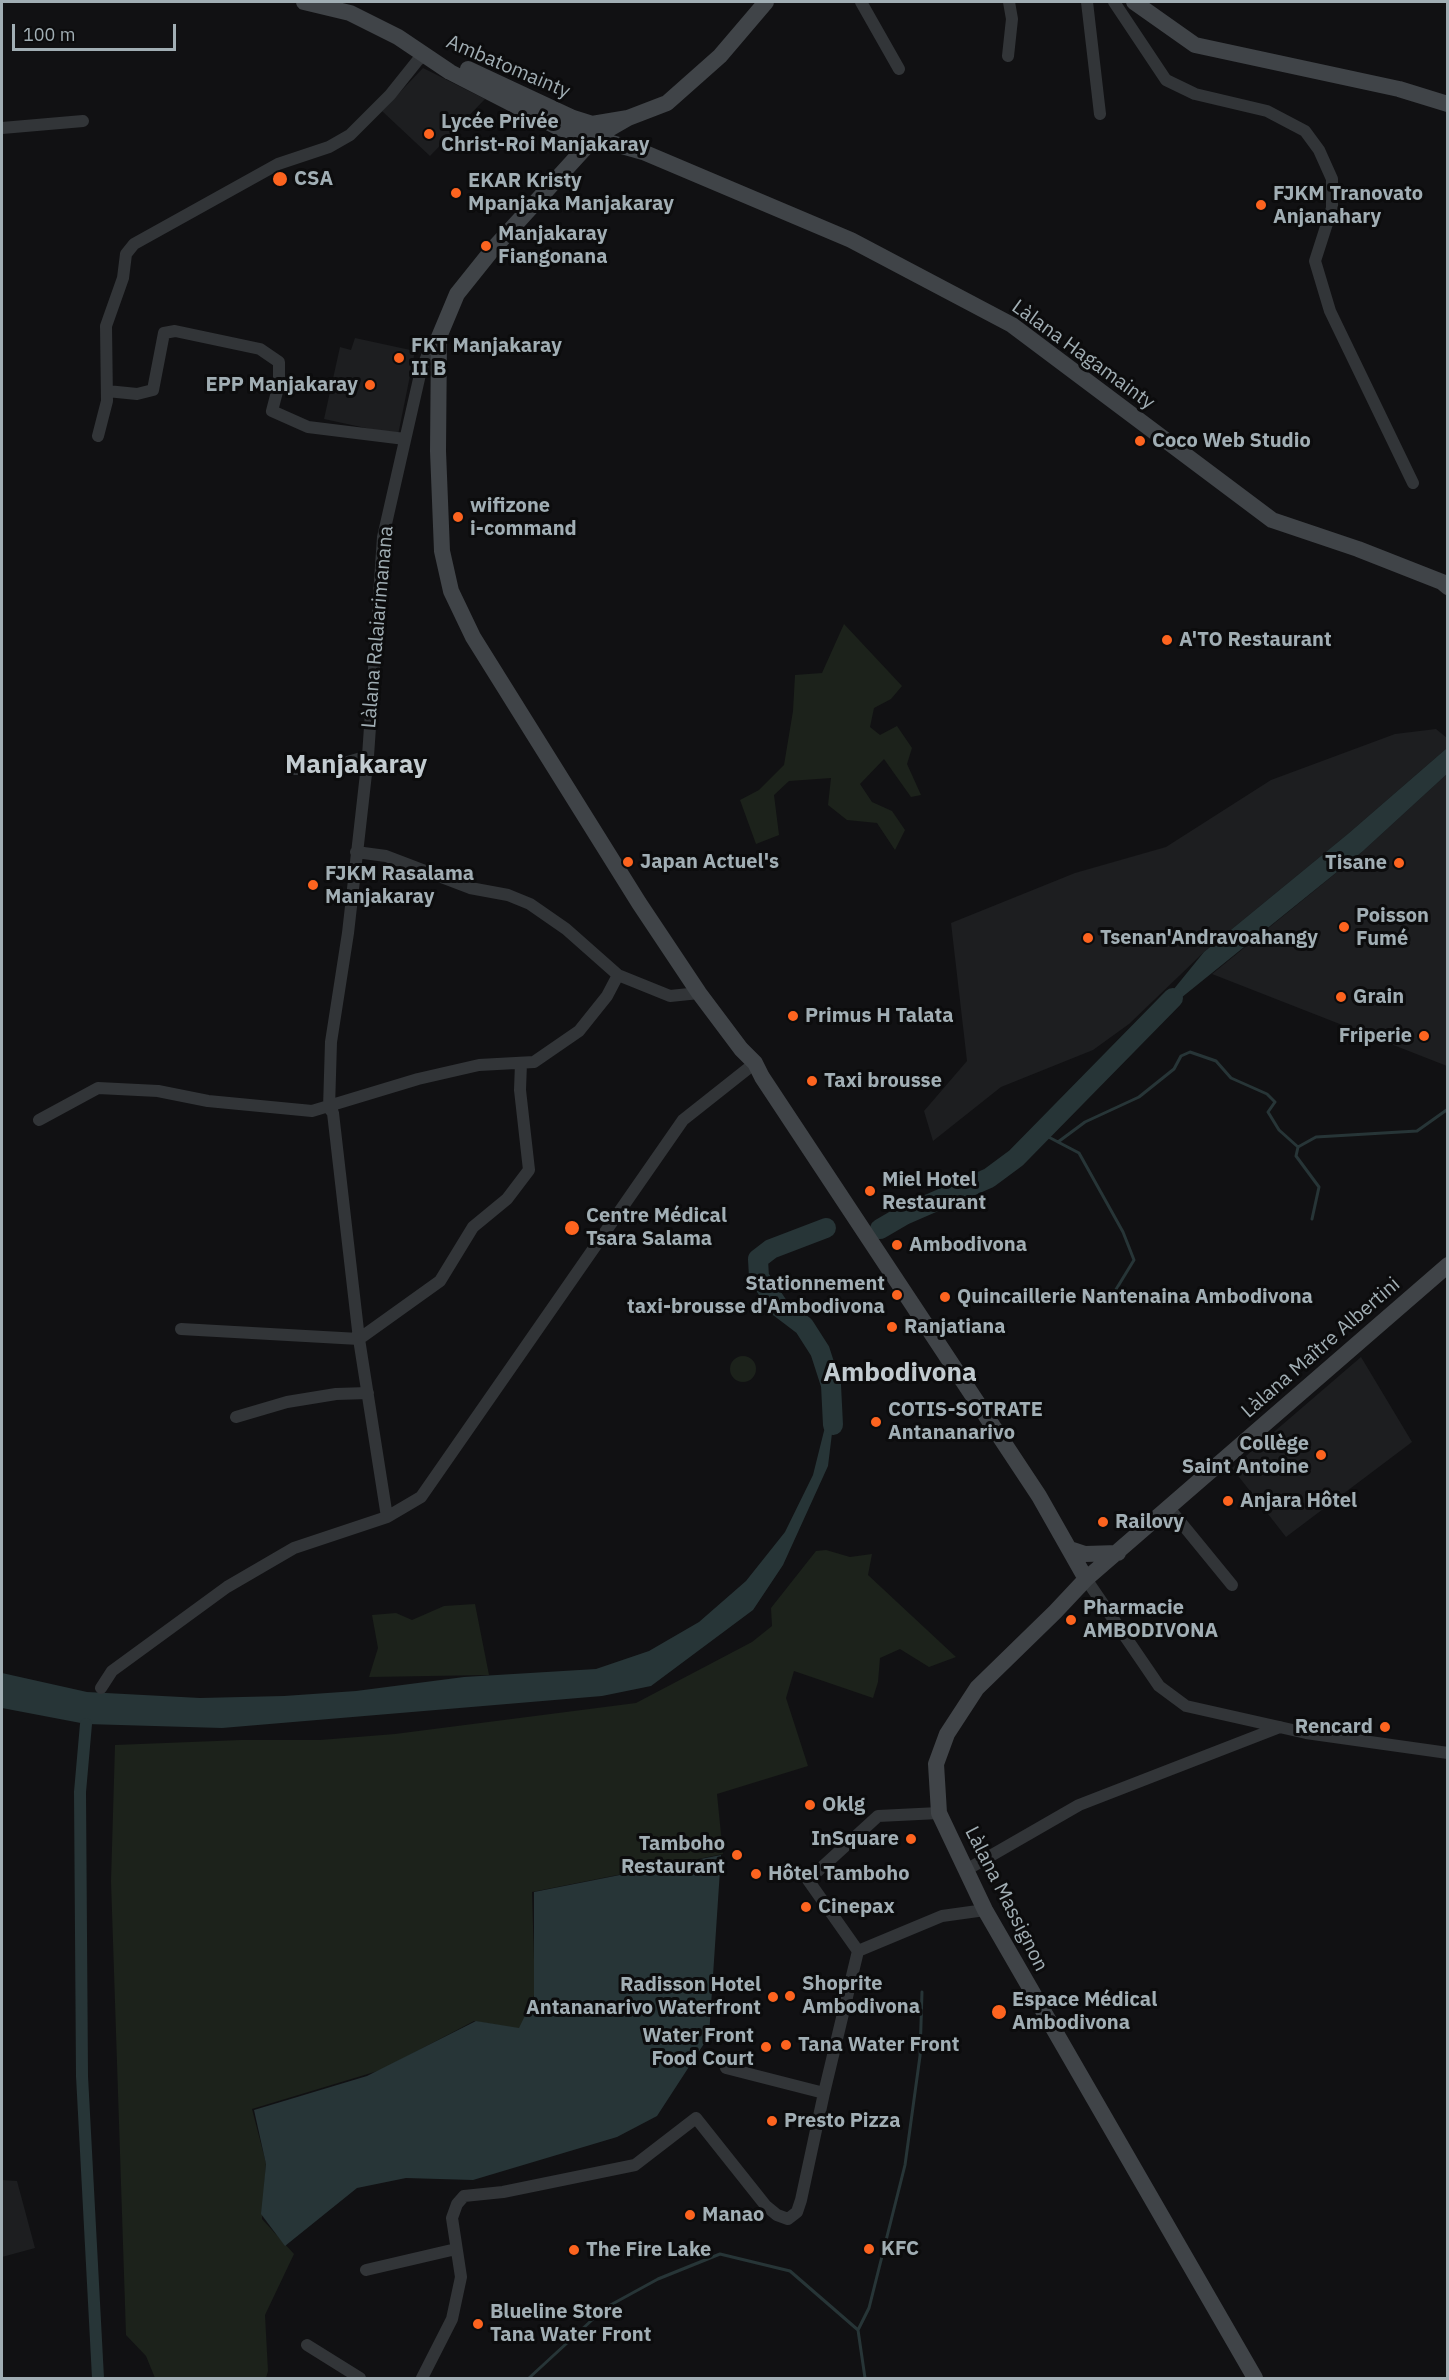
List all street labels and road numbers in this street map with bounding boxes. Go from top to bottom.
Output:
street label: Ambatomainty [442,30,574,104]
street label: Làlana Hagamainty [1007,295,1159,415]
street label: Làlana Ralaiarimanana [357,525,399,729]
street label: Làlana Maître Albertini [1237,1273,1405,1423]
street label: Làlana Massignon [959,1823,1053,1975]

